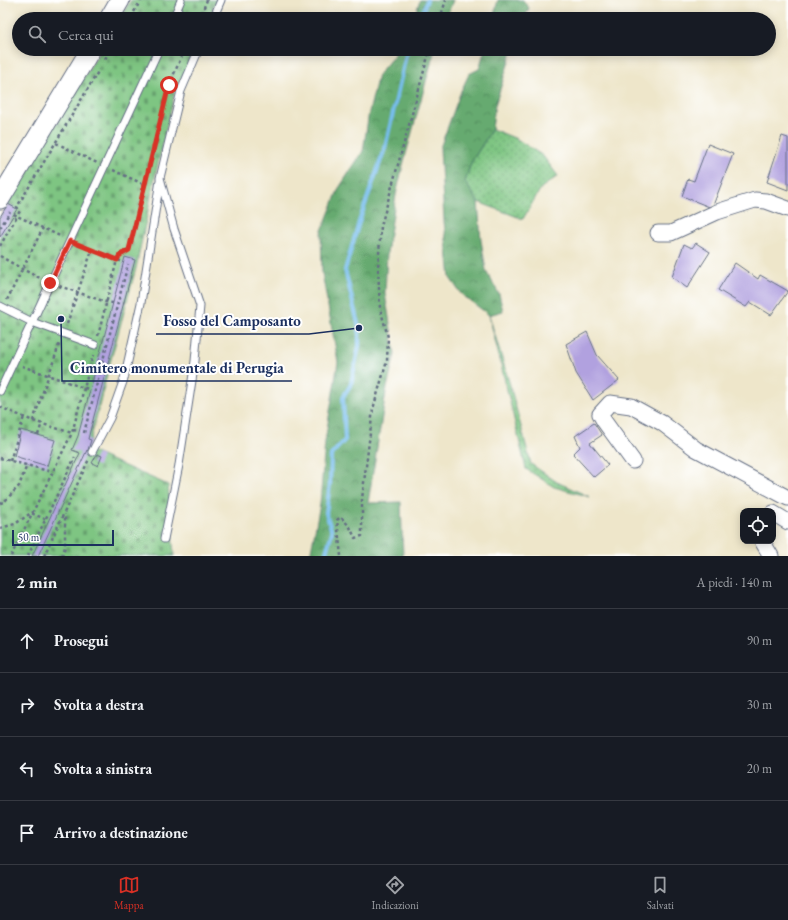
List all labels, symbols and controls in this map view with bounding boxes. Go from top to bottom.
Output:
search box [12,12,776,56]
icon: search [26,23,48,45]
text: Cerca qui [58,25,114,44]
route start [160,76,178,94]
route end [41,274,59,292]
callout: Fosso del Camposanto [156,307,309,334]
text: Fosso del Camposanto [163,311,301,330]
callout: Cimitero monumentale di Perugia [62,354,292,381]
text: Cimitero monumentale di Perugia [70,358,284,377]
map controls [740,508,776,544]
button: locate [740,508,776,544]
scale bar [12,528,114,547]
text: 50 m [18,530,39,544]
text: 2 min [16,571,57,593]
text: A piedi · 140 m [697,574,772,591]
icon: ahead [16,630,38,652]
text: Prosegui [54,631,109,650]
text: 90 m [747,632,772,649]
icon: right [16,694,38,716]
text: Svolta a destra [54,695,144,714]
text: 30 m [747,696,772,713]
icon: left [16,758,38,780]
text: Svolta a sinistra [54,759,152,778]
text: 20 m [747,760,772,777]
icon: arrive [16,822,38,844]
text: Arrivo a destinazione [54,823,188,842]
tab: Mappa [114,874,144,912]
tab: Indicazioni [372,874,419,912]
tab: Salvati [647,874,674,912]

